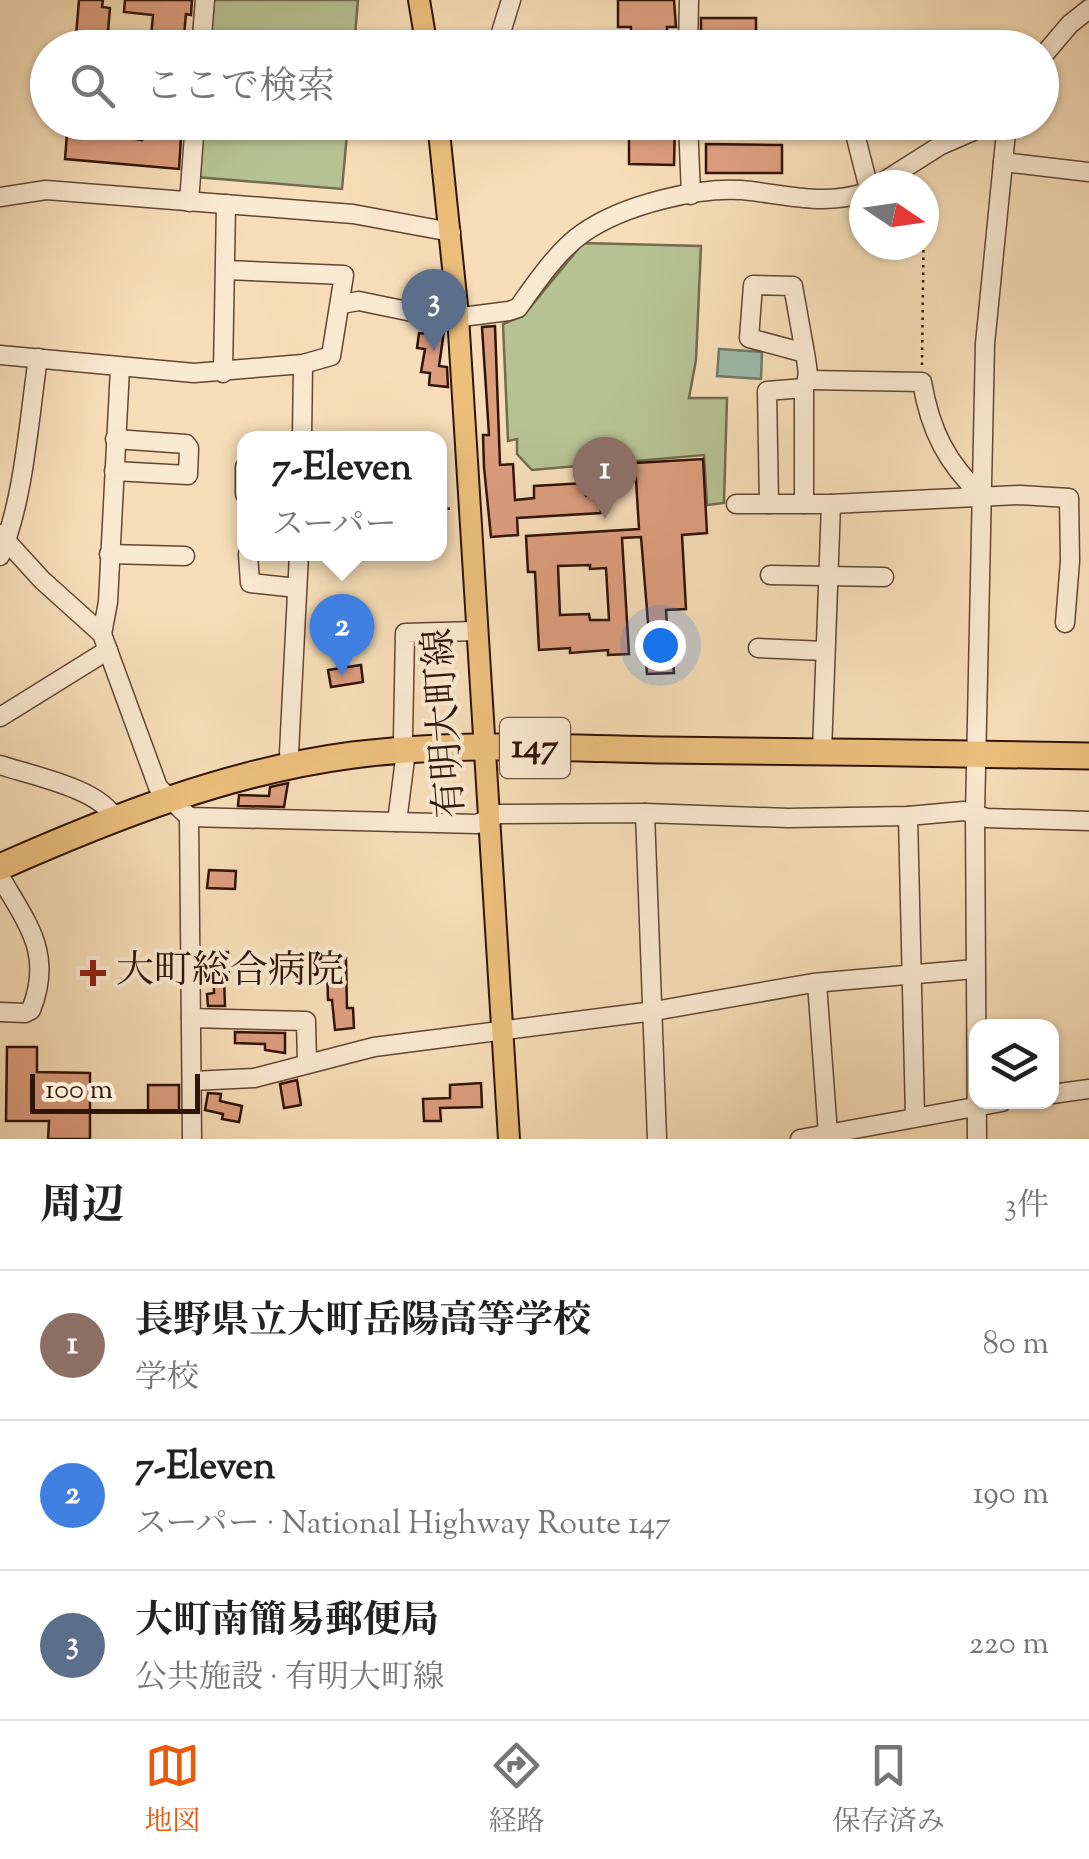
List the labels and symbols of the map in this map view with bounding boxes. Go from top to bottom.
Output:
north arrow [849,170,939,260]
pin: 3 [402,268,466,351]
pin: 1 [572,436,638,519]
pin: 2 [310,594,374,676]
your location [635,620,686,671]
street label: 有明大町線 [413,626,481,820]
road number: 147 [500,718,570,778]
place label: 大町総合病院 [116,946,344,1000]
marker: 大町総合病院 [80,960,106,986]
scale bar [30,1069,200,1114]

